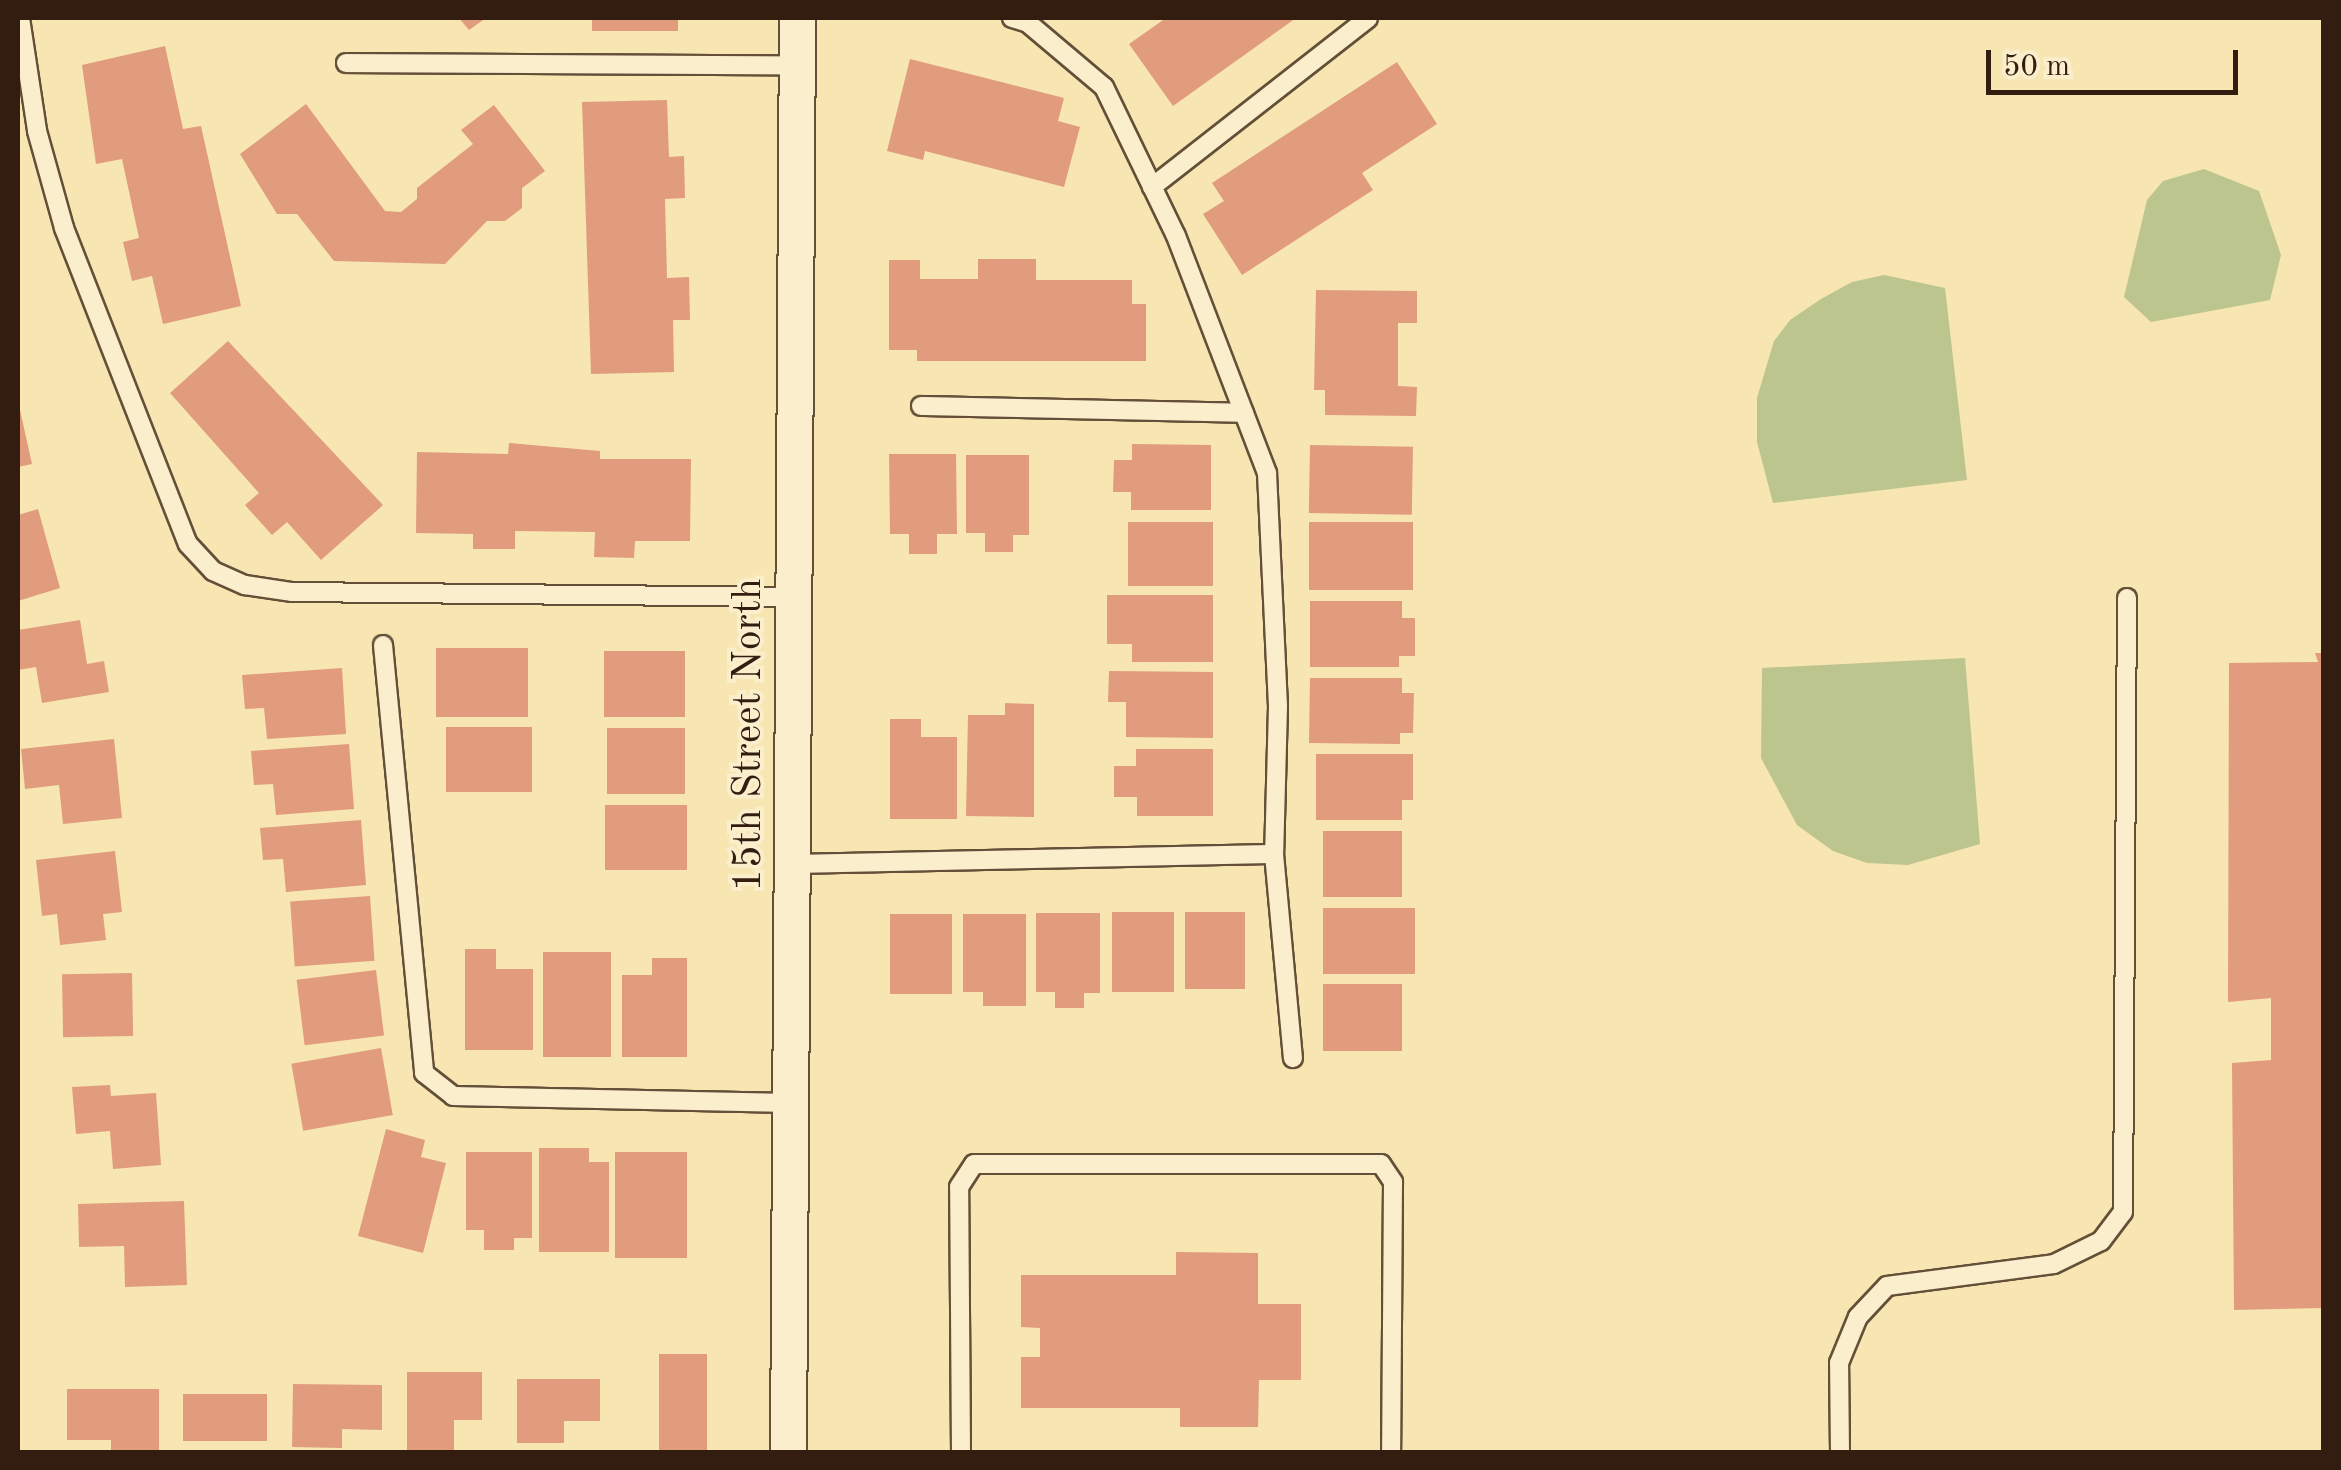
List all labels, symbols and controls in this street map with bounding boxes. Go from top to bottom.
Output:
scale bar [1991,30,2244,92]
text: 50 m [2003,52,2070,82]
street label: 15th Street North [726,578,774,892]

